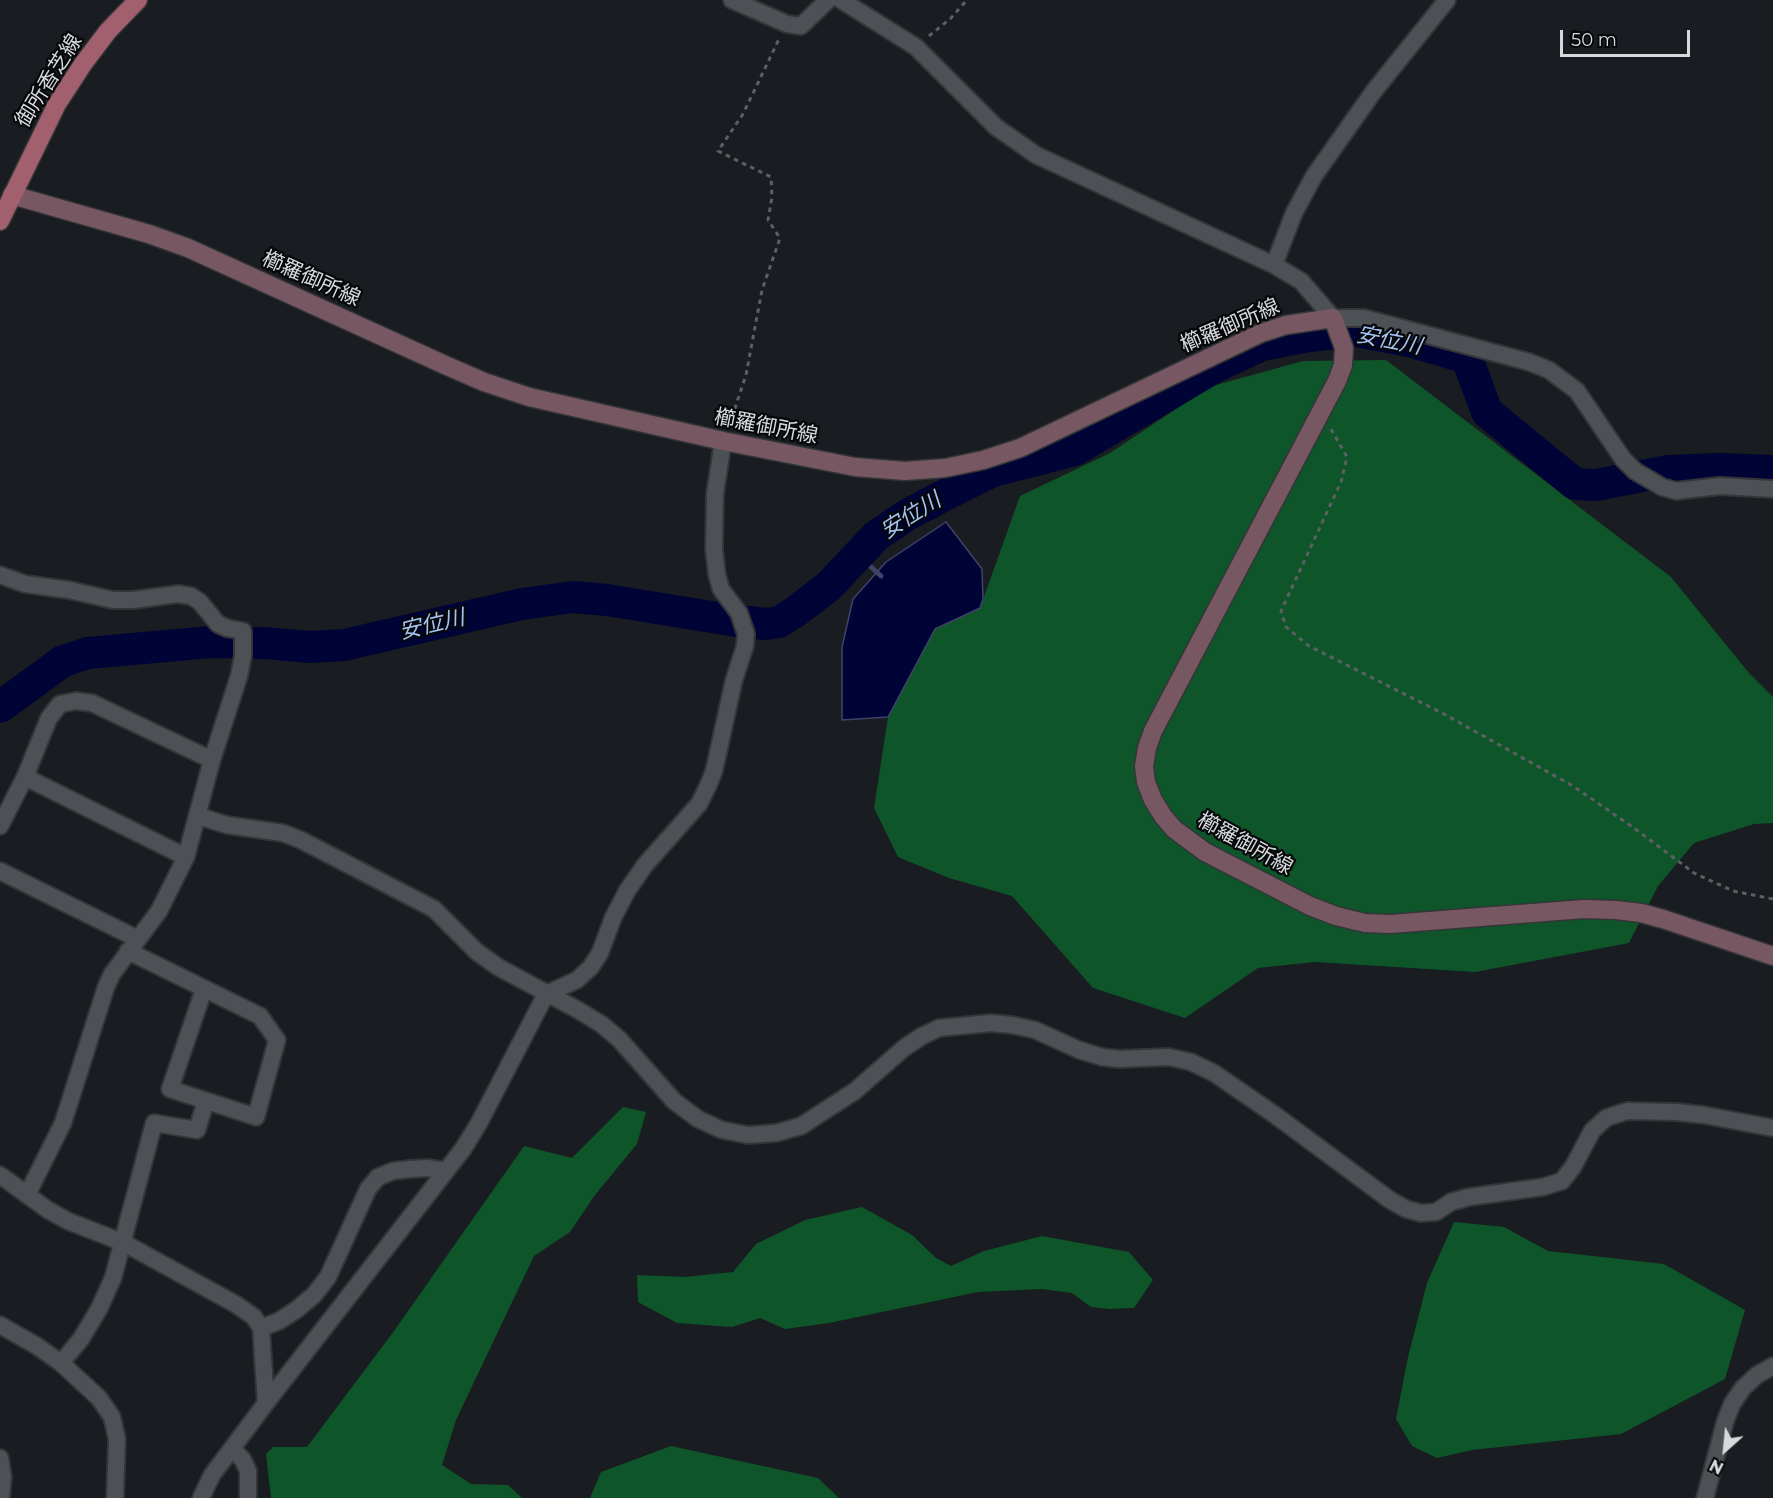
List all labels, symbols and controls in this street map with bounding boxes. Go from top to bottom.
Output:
scale bar [1563,18,1694,56]
text: 50 m [1571,29,1617,51]
street label: 御所香芝線 [10,30,88,132]
street label: 櫛羅御所線 [258,246,364,312]
street label: 櫛羅御所線 [1177,294,1283,358]
water label: 安位川 [1354,322,1424,360]
street label: 櫛羅御所線 [712,405,820,449]
water label: 安位川 [876,487,946,545]
water label: 安位川 [397,605,467,645]
street label: 櫛羅御所線 [1193,808,1297,880]
north arrow [1695,1420,1755,1480]
text: N [1707,1455,1727,1478]

